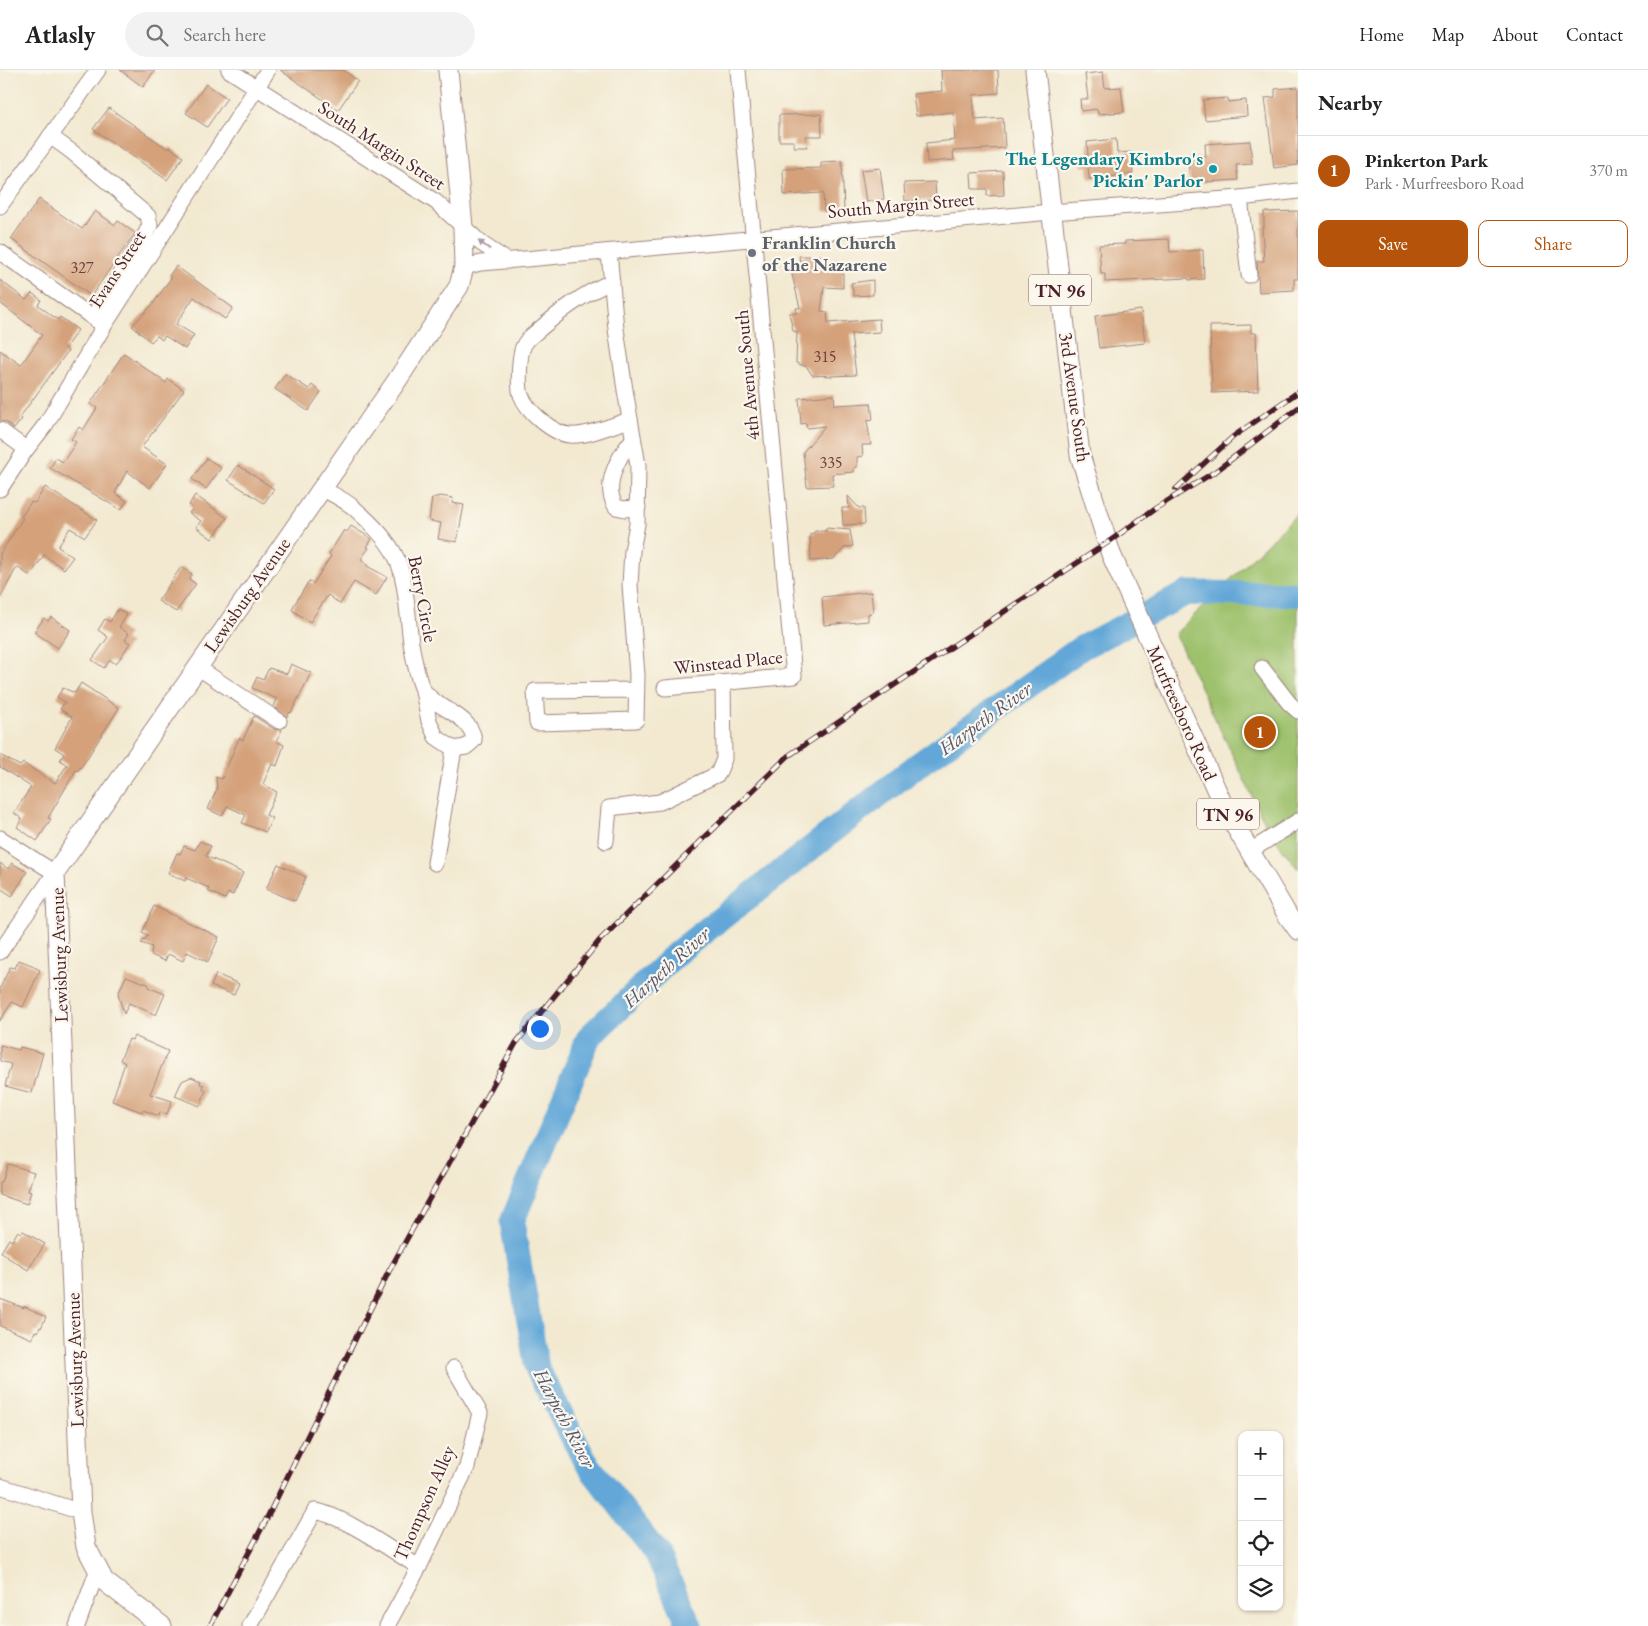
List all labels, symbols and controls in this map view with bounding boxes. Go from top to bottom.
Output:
search box [125,12,475,57]
text: Atlasly [25,19,95,50]
icon: search [143,21,171,49]
text: Search here [183,22,266,47]
text: Home [1359,23,1404,46]
text: Map [1432,23,1464,46]
text: About [1492,23,1538,46]
text: Contact [1566,23,1623,46]
text: Nearby [1318,89,1382,116]
street label: South Margin Street [314,94,450,196]
place label: The Legendary Kimbro's Pickin' Parlor [1005,146,1203,193]
text: Pinkerton Park [1365,148,1488,173]
text: 1 [1330,160,1338,181]
text: 370 m [1589,160,1628,181]
marker: The Legendary Kimbro's Pickin' Parlor [1207,163,1219,175]
text: Park · Murfreesboro Road [1365,173,1524,194]
street label: South Margin Street [827,186,975,224]
button: Save [1318,220,1468,267]
button: Share [1478,220,1628,267]
street label: Evans Street [83,225,151,312]
place label: Franklin Church of the Nazarene [762,230,897,277]
one-way arrow [477,240,491,250]
marker: Franklin Church of the Nazarene [746,247,758,259]
house number: 327 [70,257,94,278]
road number: TN 96 [1029,274,1091,306]
street label: 4th Avenue South [729,308,765,441]
street label: 3rd Avenue South [1053,330,1097,464]
house number: 315 [813,346,837,367]
house number: 335 [819,452,843,473]
street label: Lewisburg Avenue [198,533,296,657]
street label: Berry Circle [402,554,444,644]
street label: Murfreesboro Road [1141,642,1223,785]
street label: Winstead Place [672,644,784,680]
water label: Harpeth River [932,675,1038,761]
pin: 1 [1244,713,1276,751]
road number: TN 96 [1197,799,1259,830]
street label: Lewisburg Avenue [44,887,74,1023]
water label: Harpeth River [616,920,716,1014]
your location [527,1016,553,1042]
street label: Lewisburg Avenue [60,1292,90,1428]
water label: Harpeth River [527,1363,603,1473]
map controls [1238,1431,1283,1611]
button: + [1238,1431,1283,1476]
street label: Thompson Alley [387,1441,461,1565]
button: − [1238,1476,1283,1521]
button: locate [1238,1521,1283,1566]
button: layers [1238,1566,1283,1611]

